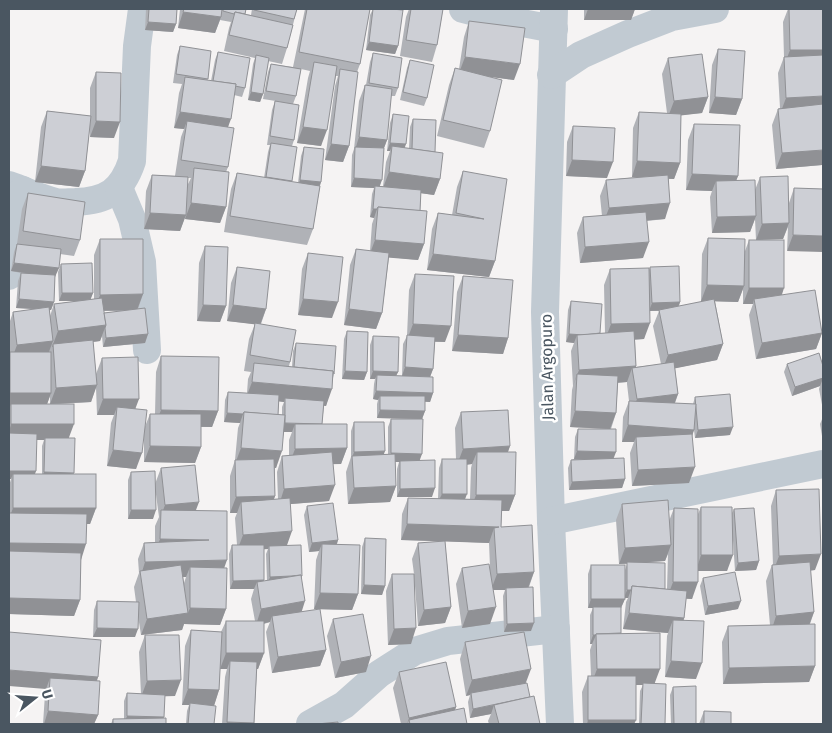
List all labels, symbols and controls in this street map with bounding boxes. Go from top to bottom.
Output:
street label: Jalan Argopuro [537,313,557,421]
north arrow [10,673,60,723]
text: U [37,687,56,701]

